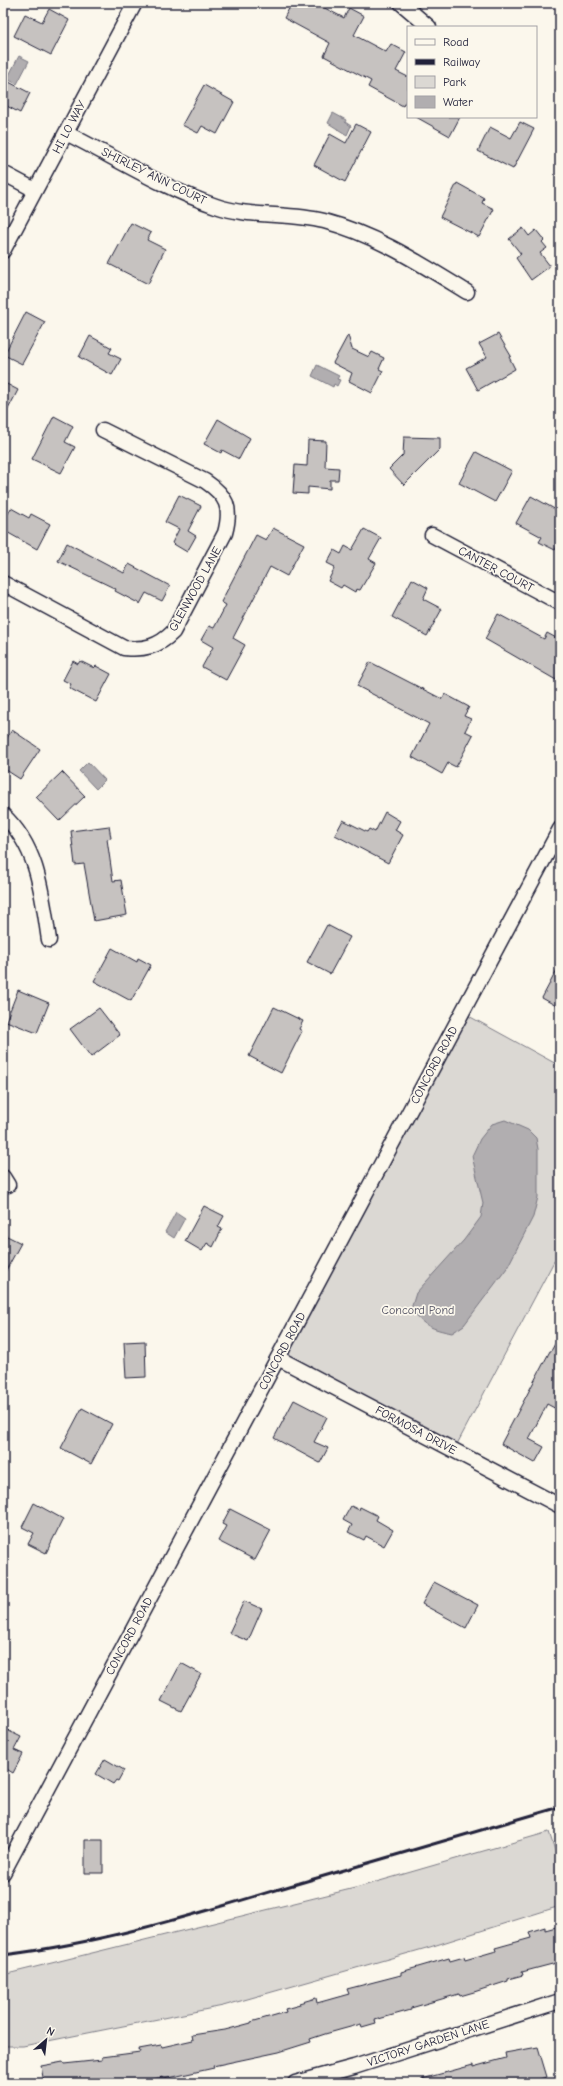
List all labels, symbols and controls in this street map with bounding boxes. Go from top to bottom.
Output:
legend [407,26,537,118]
text: Road [443,35,469,49]
text: Railway [443,55,481,69]
text: Park [443,75,466,89]
text: Water [443,95,473,109]
street label: HI LO WAY [49,97,89,156]
street label: SHIRLEY ANN COURT [99,144,209,208]
street label: CANTER COURT [456,543,537,595]
street label: GLENWOOD LANE [166,544,224,634]
street label: CONCORD ROAD [408,1024,460,1106]
park label: Concord Pond [382,1303,454,1317]
street label: CONCORD ROAD [256,1310,308,1392]
street label: FORMOSA DRIVE [373,1403,459,1457]
street label: CONCORD ROAD [103,1595,155,1677]
street label: VICTORY GARDEN LANE [365,2017,491,2069]
north arrow [26,2020,66,2060]
text: N [44,2024,57,2039]

